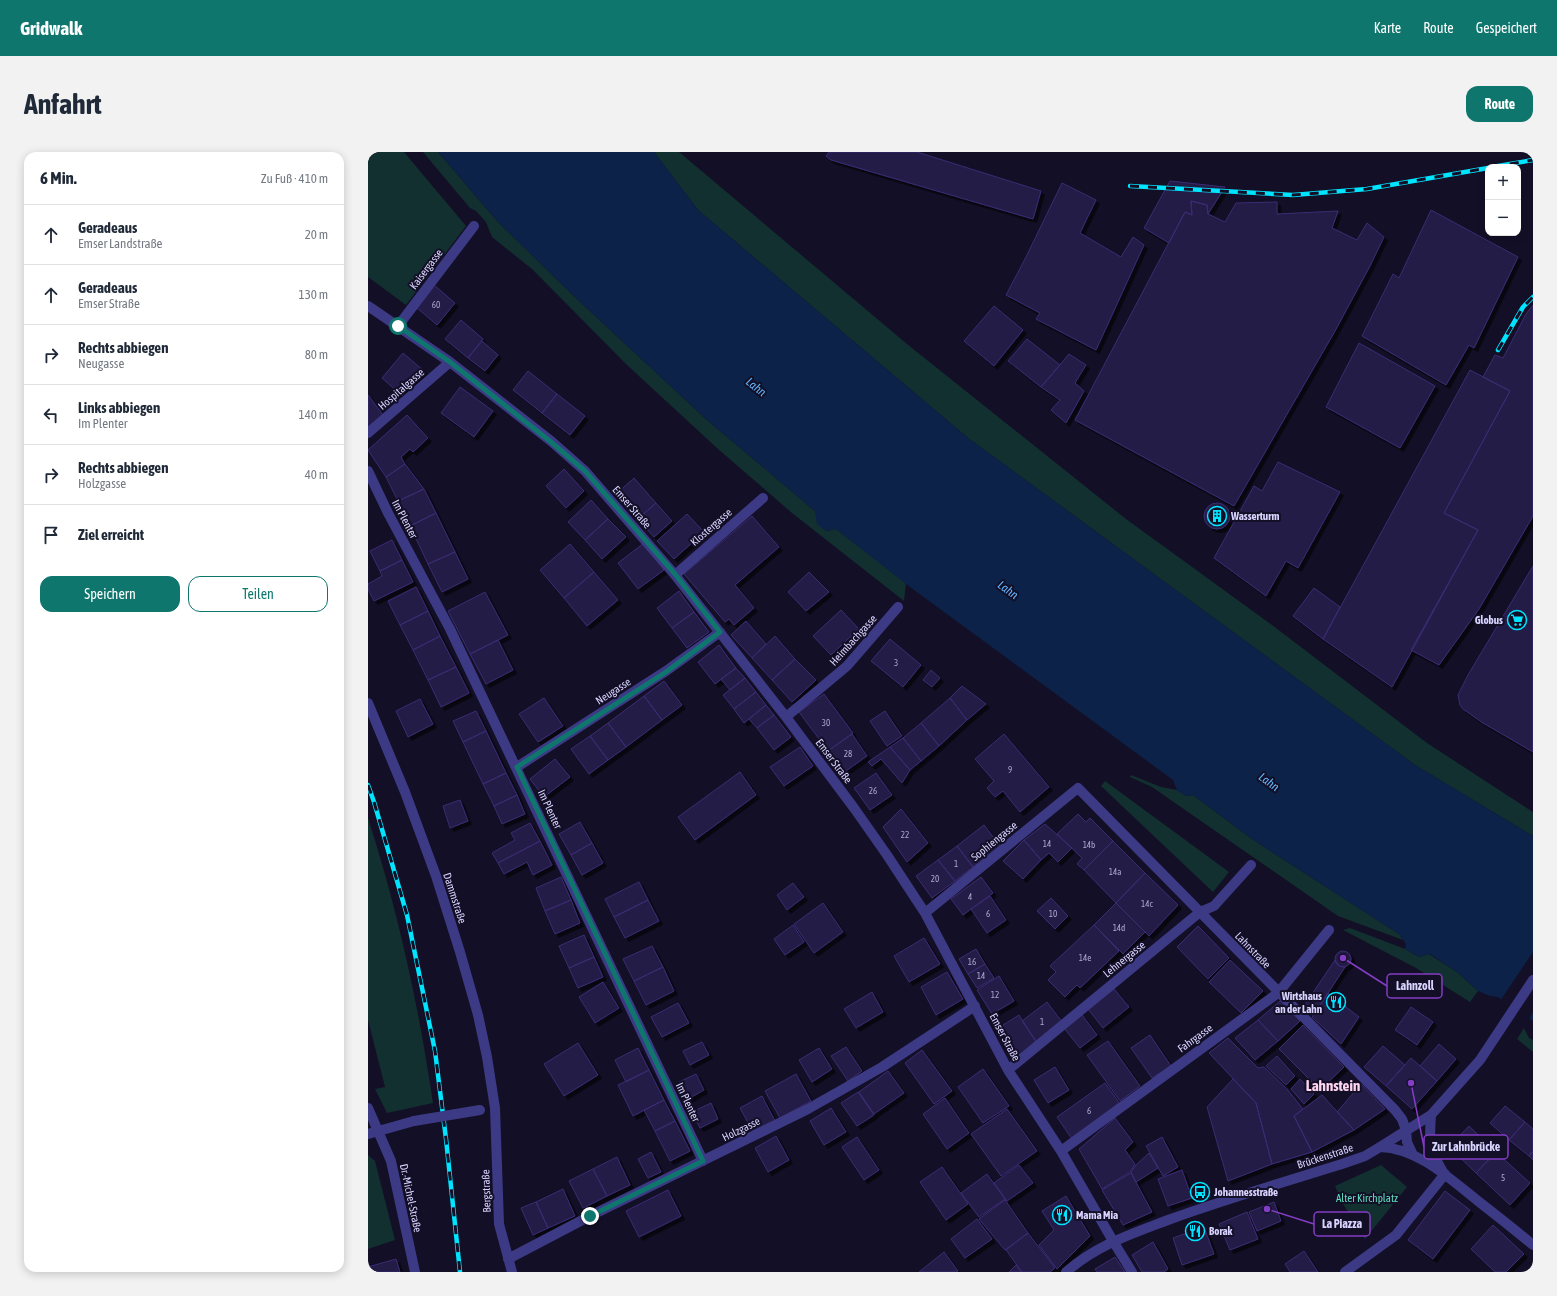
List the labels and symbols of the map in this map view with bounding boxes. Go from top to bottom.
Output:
street label: Kaisergasse [407,247,445,291]
house number: 60 [432,300,440,310]
route start [389,317,407,335]
street label: Hospitalgasse [376,366,426,412]
water label: Lahn [743,375,769,399]
street label: Emser Straße [610,483,654,531]
street label: Im Plenter [390,498,421,541]
building icon: Wasserturm [1206,505,1228,527]
street label: Klostergasse [688,506,734,548]
place label: Wasserturm [1230,510,1279,522]
water label: Lahn [995,578,1021,602]
supermarket icon: Globus [1506,609,1528,631]
street label: Heimbachgasse [827,612,879,668]
place label: Globus [1475,614,1503,626]
house number: 3 [894,658,898,668]
street label: Neugasse [593,675,633,707]
house number: 30 [822,718,830,728]
street label: Emser Straße [813,736,855,786]
house number: 28 [844,749,852,759]
house number: 9 [1008,765,1012,775]
water label: Lahn [1256,770,1282,794]
house number: 26 [869,786,877,796]
street label: Im Plenter [536,787,565,831]
street label: Sophiengasse [969,819,1019,863]
house number: 22 [901,830,909,840]
house number: 14 [1043,839,1051,849]
house number: 14b [1083,840,1095,850]
house number: 1 [954,859,958,869]
house number: 14a [1109,867,1121,877]
street label: Dammstraße [441,871,469,925]
house number: 20 [931,874,939,884]
house number: 4 [968,892,972,902]
house number: 14c [1141,899,1154,909]
house number: 6 [986,909,990,919]
house number: 10 [1049,909,1057,919]
house number: 14d [1113,923,1125,933]
street label: Lahnstraße [1233,930,1273,970]
street label: Lehnergasse [1101,939,1147,979]
house number: 14e [1079,953,1091,963]
house number: 16 [968,957,976,967]
house number: 14 [977,971,985,981]
callout: Lahnzoll [1387,974,1442,998]
text: Lahnzoll [1396,979,1435,993]
house number: 12 [991,990,999,1000]
place label: Wirtshaus an der Lahn [1275,990,1322,1015]
restaurant icon: Wirtshaus an der Lahn [1325,991,1347,1013]
street label: Emser Straße [987,1011,1023,1063]
house number: 1 [1040,1017,1044,1027]
street label: Fahrgasse [1175,1021,1215,1055]
district label: Lahnstein [1306,1077,1360,1094]
street label: Im Plenter [674,1080,703,1124]
house number: 6 [1087,1106,1091,1116]
street label: Holzgasse [720,1115,762,1143]
callout: Zur Lahnbrücke [1424,1135,1508,1159]
text: Zur Lahnbrücke [1432,1140,1501,1154]
street label: Brückenstraße [1295,1141,1355,1171]
street label: Dr.-Michel-Straße [398,1163,424,1233]
street label: Bergstraße [479,1169,493,1213]
house number: 5 [1501,1173,1505,1183]
bus stop icon: Johannesstraße [1189,1181,1211,1203]
place label: Johannesstraße [1213,1186,1278,1198]
park label: Alter Kirchplatz [1336,1192,1398,1204]
restaurant icon: Mama Mia [1051,1204,1073,1226]
route end [581,1207,599,1225]
place label: Mama Mia [1076,1209,1118,1221]
callout: La Piazza [1314,1212,1370,1236]
text: La Piazza [1322,1217,1363,1231]
restaurant icon: Borak [1184,1220,1206,1242]
place label: Borak [1209,1225,1233,1237]

